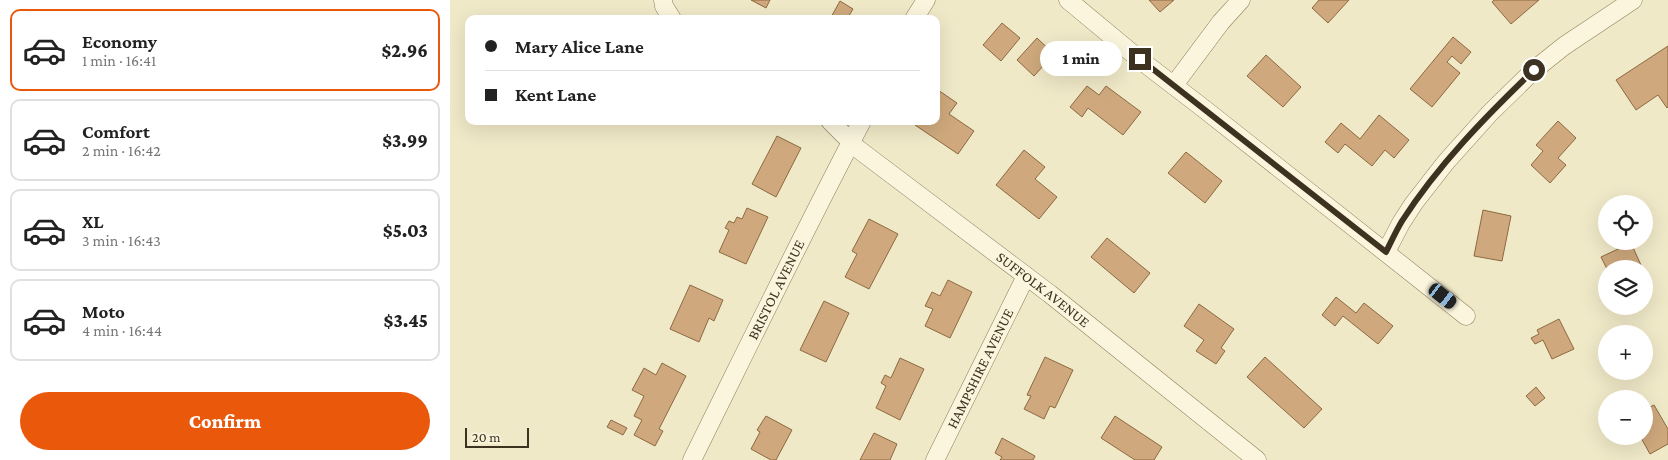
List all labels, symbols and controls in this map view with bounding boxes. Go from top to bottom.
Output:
icon: car [22,28,67,73]
text: Economy [82,31,157,52]
text: Mary Alice Lane [515,36,644,57]
text: $2.96 [382,40,428,61]
callout: 1 min [1040,42,1122,76]
route end [1129,48,1151,70]
text: 1 min [1062,50,1100,67]
text: 1 min · 16:41 [82,52,156,69]
route start [1523,59,1545,81]
text: Kent Lane [515,84,596,105]
icon: car [22,118,67,163]
text: Comfort [82,121,150,142]
text: $3.99 [382,130,428,151]
text: 2 min · 16:42 [82,142,161,159]
map controls [1598,195,1653,445]
button: locate [1598,195,1653,250]
icon: car [22,208,67,253]
text: XL [82,211,104,232]
text: $5.03 [383,220,428,241]
text: 3 min · 16:43 [82,232,161,249]
street label: BRISTOL AVENUE [745,237,808,342]
street label: SUFFOLK AVENUE [993,249,1093,331]
button: layers [1598,260,1653,315]
car [1426,281,1459,311]
icon: car [22,298,67,343]
text: Moto [82,301,125,322]
street label: HAMPSHIRE AVENUE [944,306,1017,431]
text: $3.45 [384,310,428,331]
text: 4 min · 16:44 [82,322,162,339]
button: + [1598,325,1653,380]
button: − [1598,390,1653,445]
button: Confirm [20,392,430,450]
scale bar [465,425,529,448]
text: 20 m [472,429,500,445]

